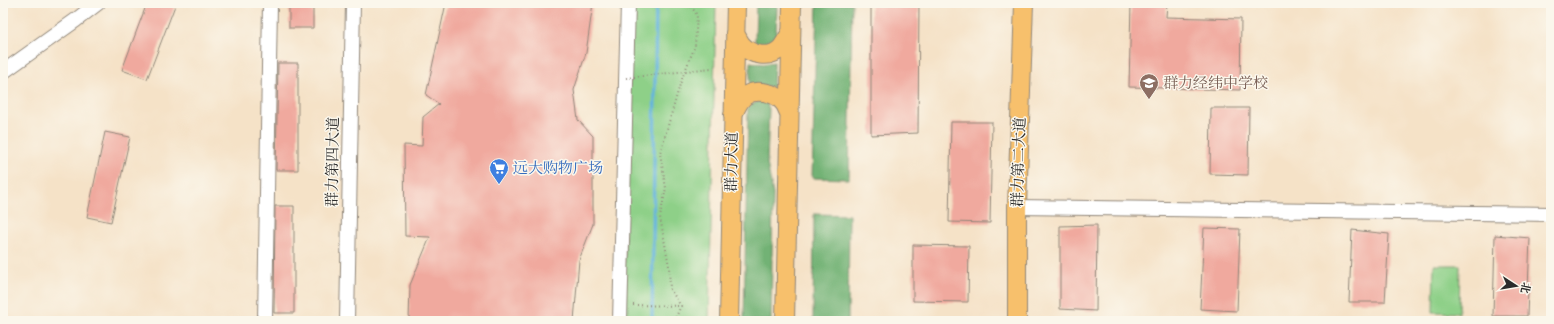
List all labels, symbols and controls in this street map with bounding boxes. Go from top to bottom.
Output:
school or university icon: 群力经纬中学校 [1138,72,1160,100]
place label: 群力经纬中学校 [1163,74,1268,93]
street label: 群力第四大道 [323,117,343,207]
street label: 群力第二大道 [1008,117,1030,207]
street label: 群力大道 [722,132,742,192]
supermarket icon: 远大购物广场 [488,157,510,185]
place label: 远大购物广场 [513,159,603,178]
north arrow [1496,266,1536,306]
text: 北 [1517,281,1533,295]

